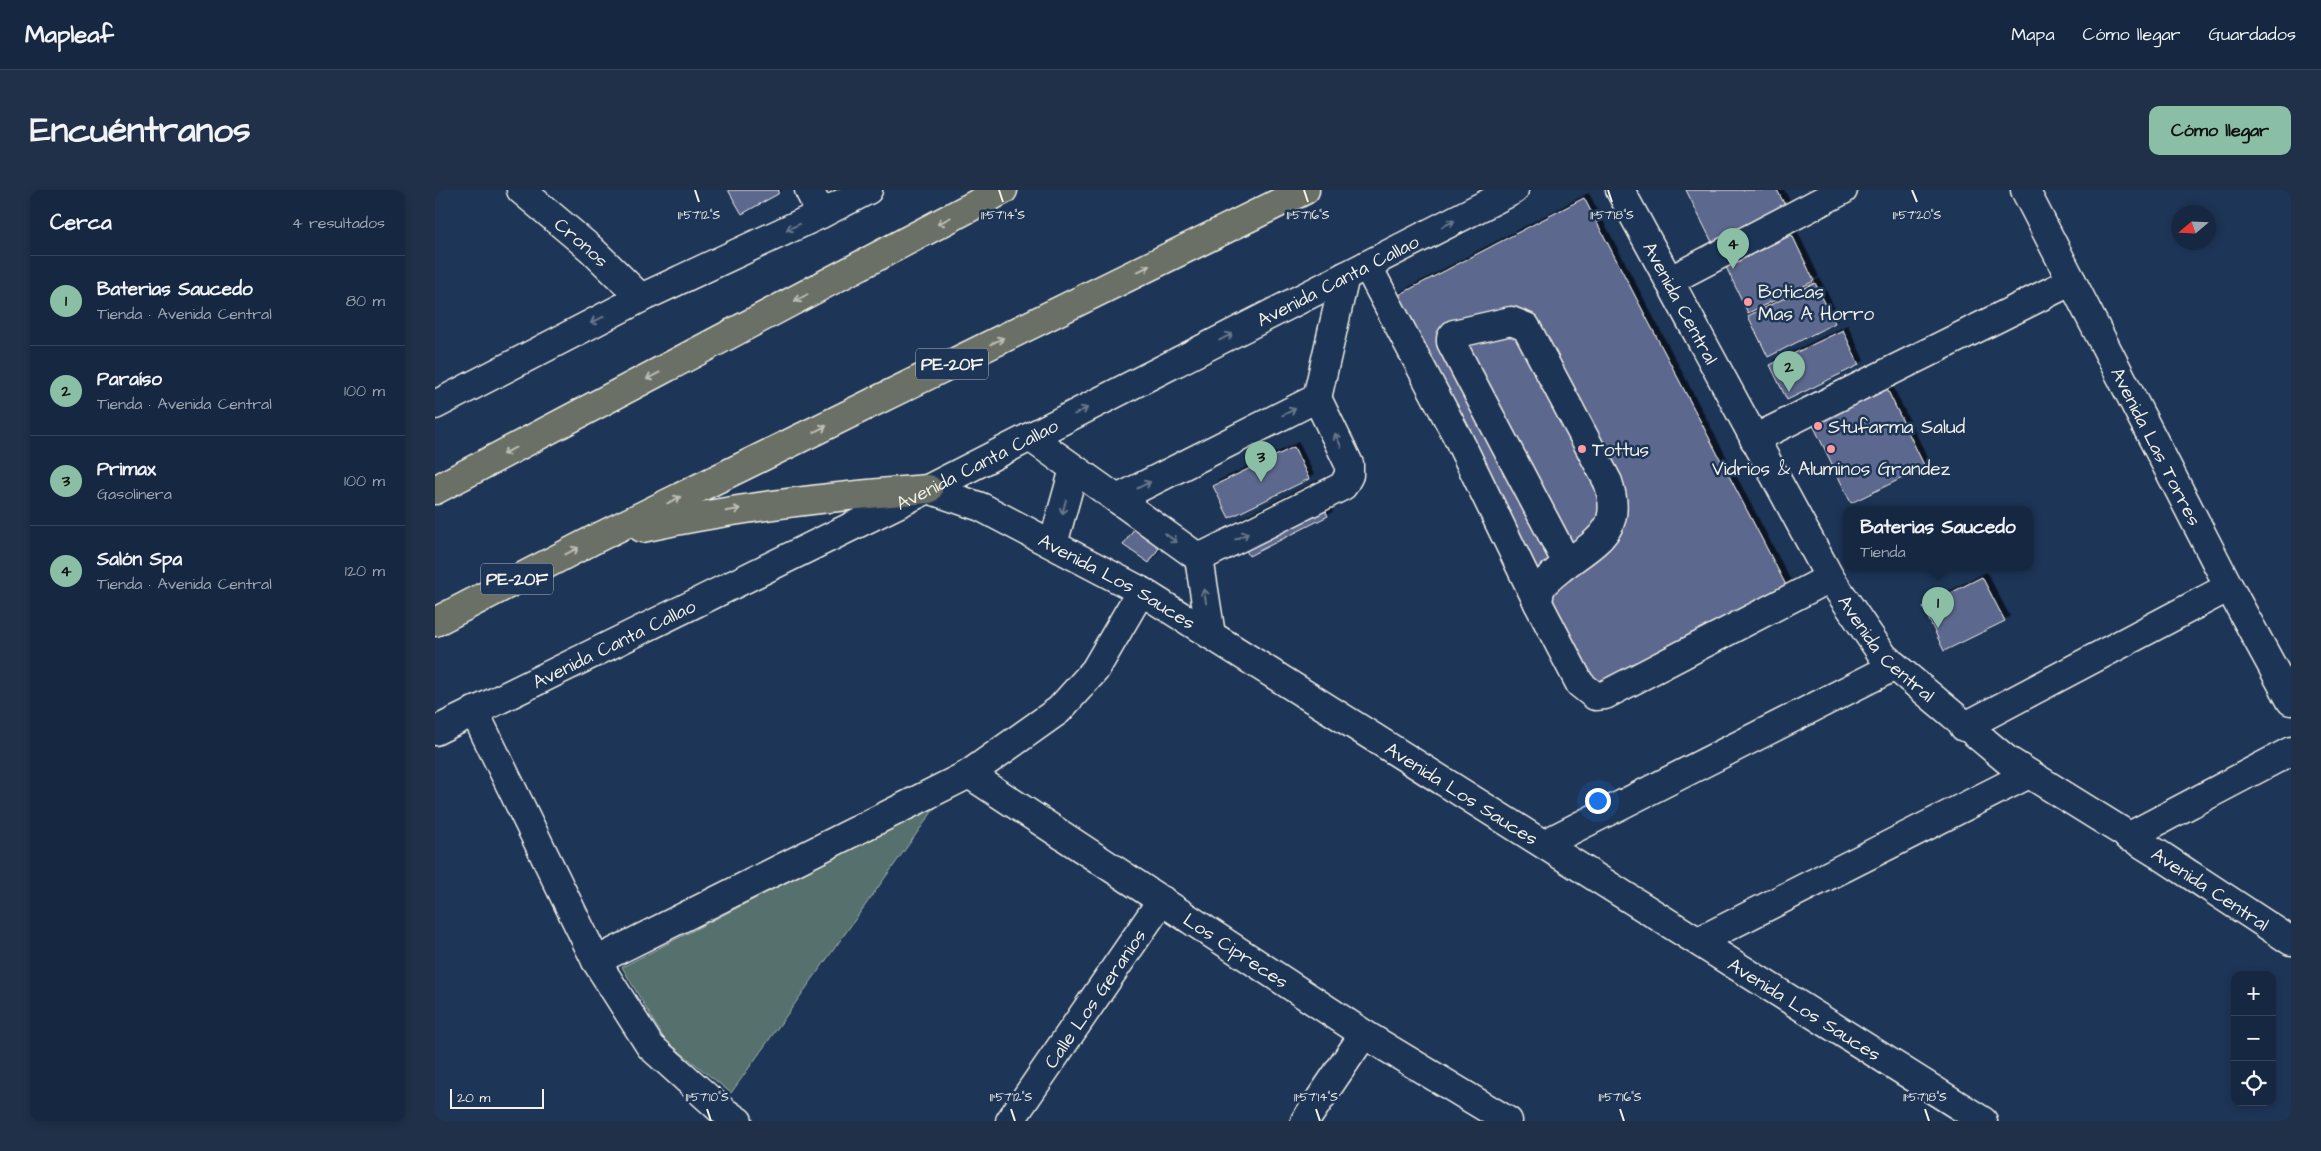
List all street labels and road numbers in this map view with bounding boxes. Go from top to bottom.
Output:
street label: Cronos [548,212,614,274]
street label: Avenida Canta Callao [1252,229,1424,334]
street label: Avenida Central [1635,237,1724,369]
road number: PE-20F [916,348,988,380]
street label: Avenida Las Torres [2103,363,2207,531]
street label: Avenida Canta Callao [892,413,1064,518]
street label: Avenida Los Sauces [1033,527,1200,637]
road number: PE-20F [481,564,553,594]
street label: Avenida Central [1831,590,1940,709]
street label: Avenida Canta Callao [528,593,701,696]
street label: Avenida Los Sauces [1379,736,1543,853]
street label: Avenida Central [2146,841,2274,938]
street label: Los Cipreces [1178,907,1293,996]
street label: Calle Los Geranios [1038,924,1153,1074]
street label: Avenida Los Sauces [1722,952,1886,1068]

